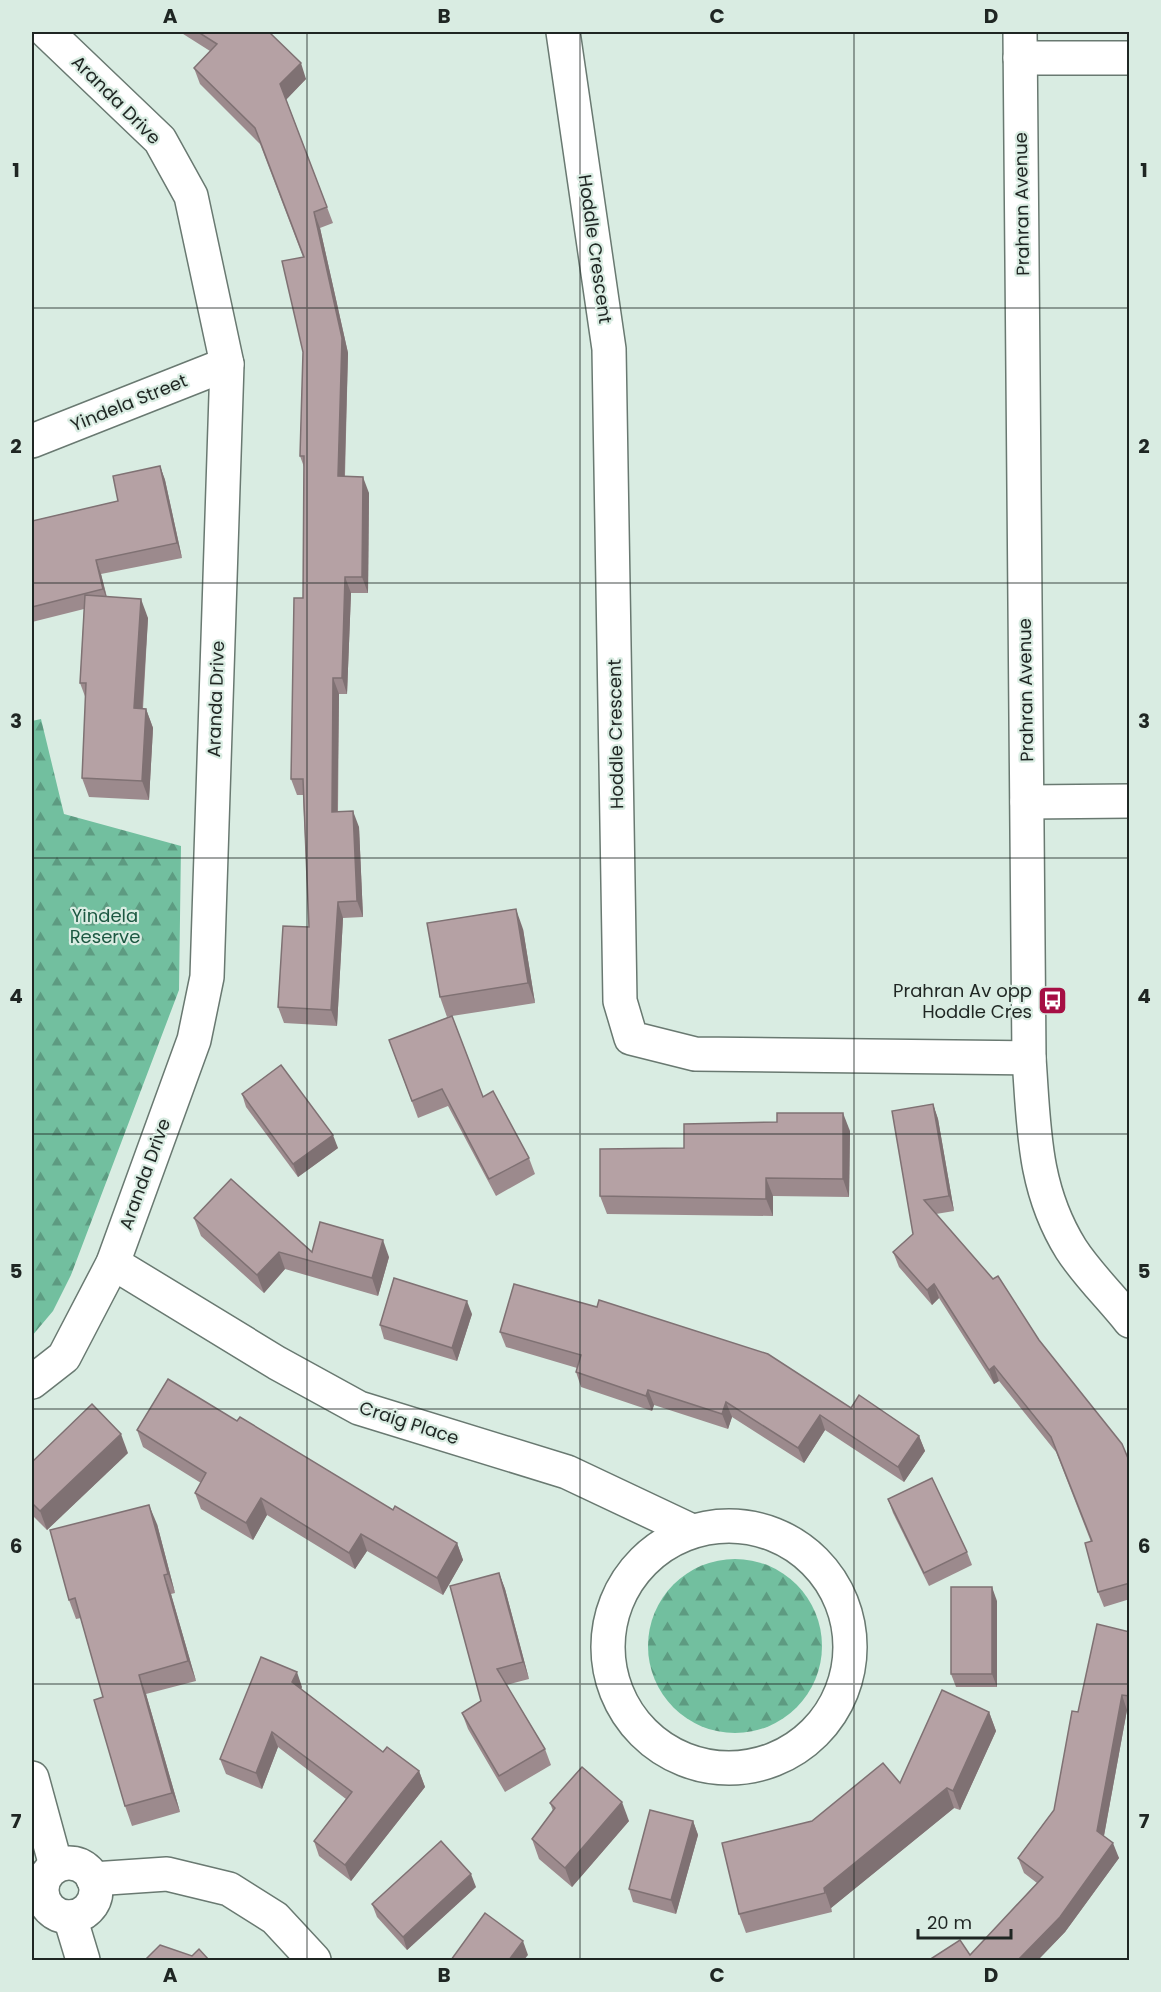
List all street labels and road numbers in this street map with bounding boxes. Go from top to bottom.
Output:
street label: Aranda Drive [66,50,166,150]
street label: Prahran Avenue [1008,132,1035,276]
street label: Hoddle Crescent [573,173,618,325]
street label: Yindela Street [67,368,191,437]
street label: Prahran Avenue [1012,618,1039,762]
street label: Aranda Drive [201,640,230,758]
street label: Hoddle Crescent [602,659,629,809]
street label: Aranda Drive [113,1115,176,1233]
street label: Craig Place [356,1395,462,1450]

